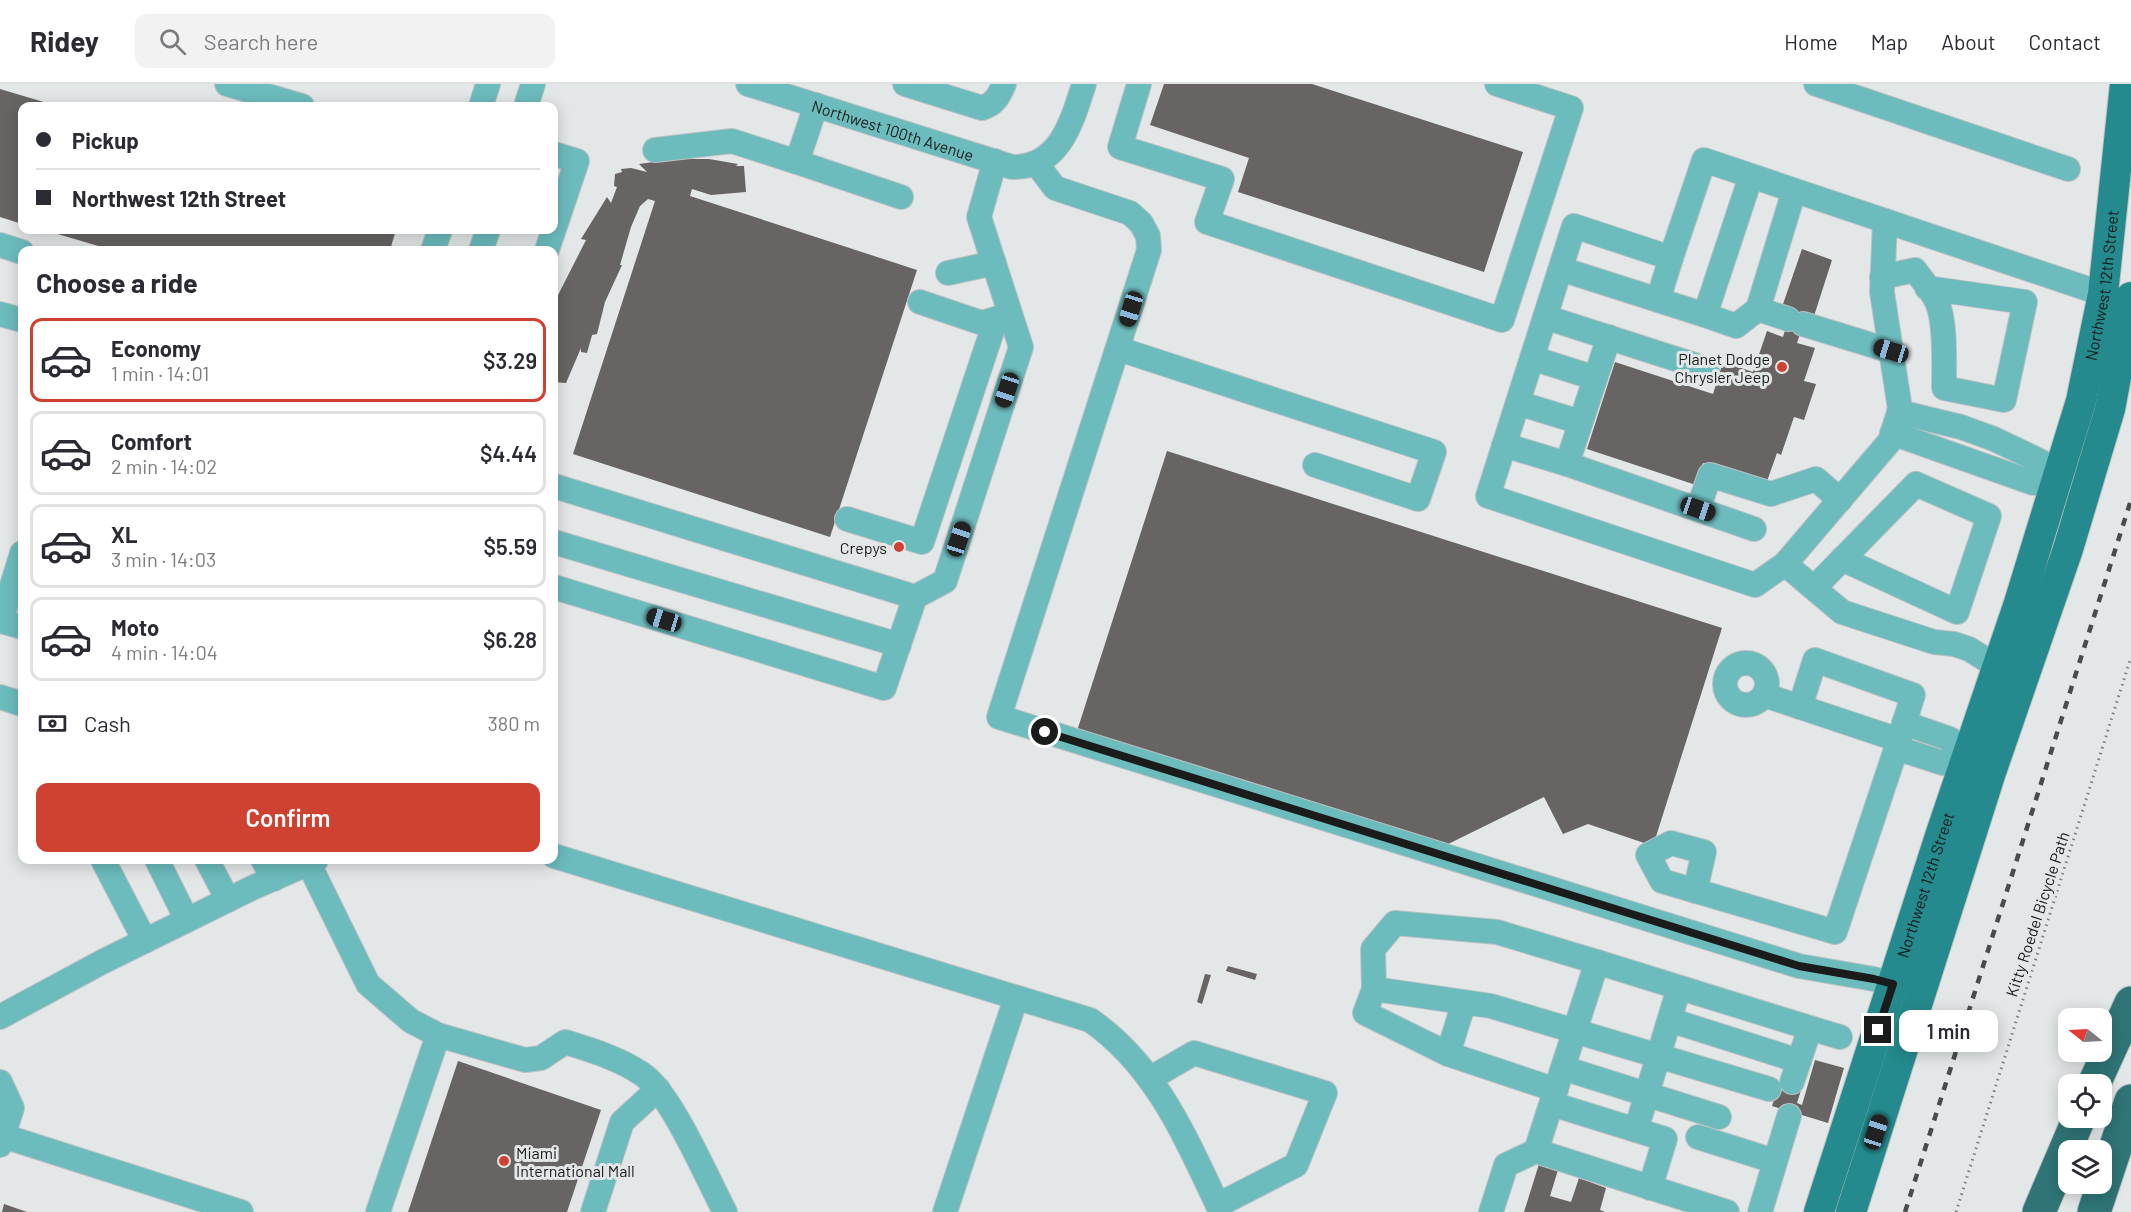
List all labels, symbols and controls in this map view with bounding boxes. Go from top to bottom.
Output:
search box [135,14,555,68]
text: Ridey [30,24,99,58]
icon: search [156,25,189,58]
text: Search here [204,28,318,54]
text: Home [1784,29,1838,54]
text: Map [1871,29,1908,54]
text: About [1941,29,1996,54]
text: Contact [2029,29,2101,54]
street label: Northwest 100th Avenue [810,95,976,164]
text: Pickup [72,127,139,153]
text: Northwest 12th Street [72,185,286,211]
street label: Northwest 12th Street [2080,209,2121,362]
text: Choose a ride [36,266,198,298]
car [1117,289,1145,329]
icon: car [39,333,93,387]
text: Economy [111,335,201,361]
car [1871,337,1911,365]
text: $3.29 [483,347,537,373]
place label: Planet Dodge Chrysler Jeep [1674,349,1770,386]
marker: Planet Dodge Chrysler Jeep [1775,360,1789,374]
text: 1 min · 14:01 [111,361,209,385]
car [993,370,1021,410]
icon: car [39,426,93,480]
text: Comfort [111,428,192,454]
text: $4.44 [480,440,537,466]
text: 2 min · 14:02 [111,454,217,478]
car [1678,495,1718,523]
icon: car [39,519,93,573]
car [945,519,973,559]
text: XL [111,521,137,547]
text: $5.59 [484,533,537,559]
place label: Crepys [840,538,887,557]
marker: Crepys [892,540,906,554]
text: 3 min · 14:03 [111,547,216,571]
car [644,606,684,634]
icon: car [39,612,93,666]
text: Moto [111,614,159,640]
text: $6.28 [483,626,537,652]
text: 4 min · 14:04 [111,640,218,664]
icon: cash [36,707,69,740]
text: Cash [84,710,131,736]
text: 380 m [487,711,540,735]
route start [1031,718,1058,745]
button: Confirm [36,783,540,852]
street label: Northwest 12th Street [1892,809,1957,960]
street label: Kitty Roedel Bicycle Path [2001,829,2073,999]
north arrow [2058,1008,2112,1062]
map controls [2058,1008,2112,1194]
callout: 1 min [1899,1009,1998,1051]
route end [1864,1016,1891,1043]
text: 1 min [1927,1019,1970,1043]
button: locate [2058,1074,2112,1128]
car [1862,1112,1890,1152]
button: layers [2058,1140,2112,1194]
place label: Miami International Mall [516,1143,635,1180]
marker: Miami International Mall [497,1154,511,1168]

